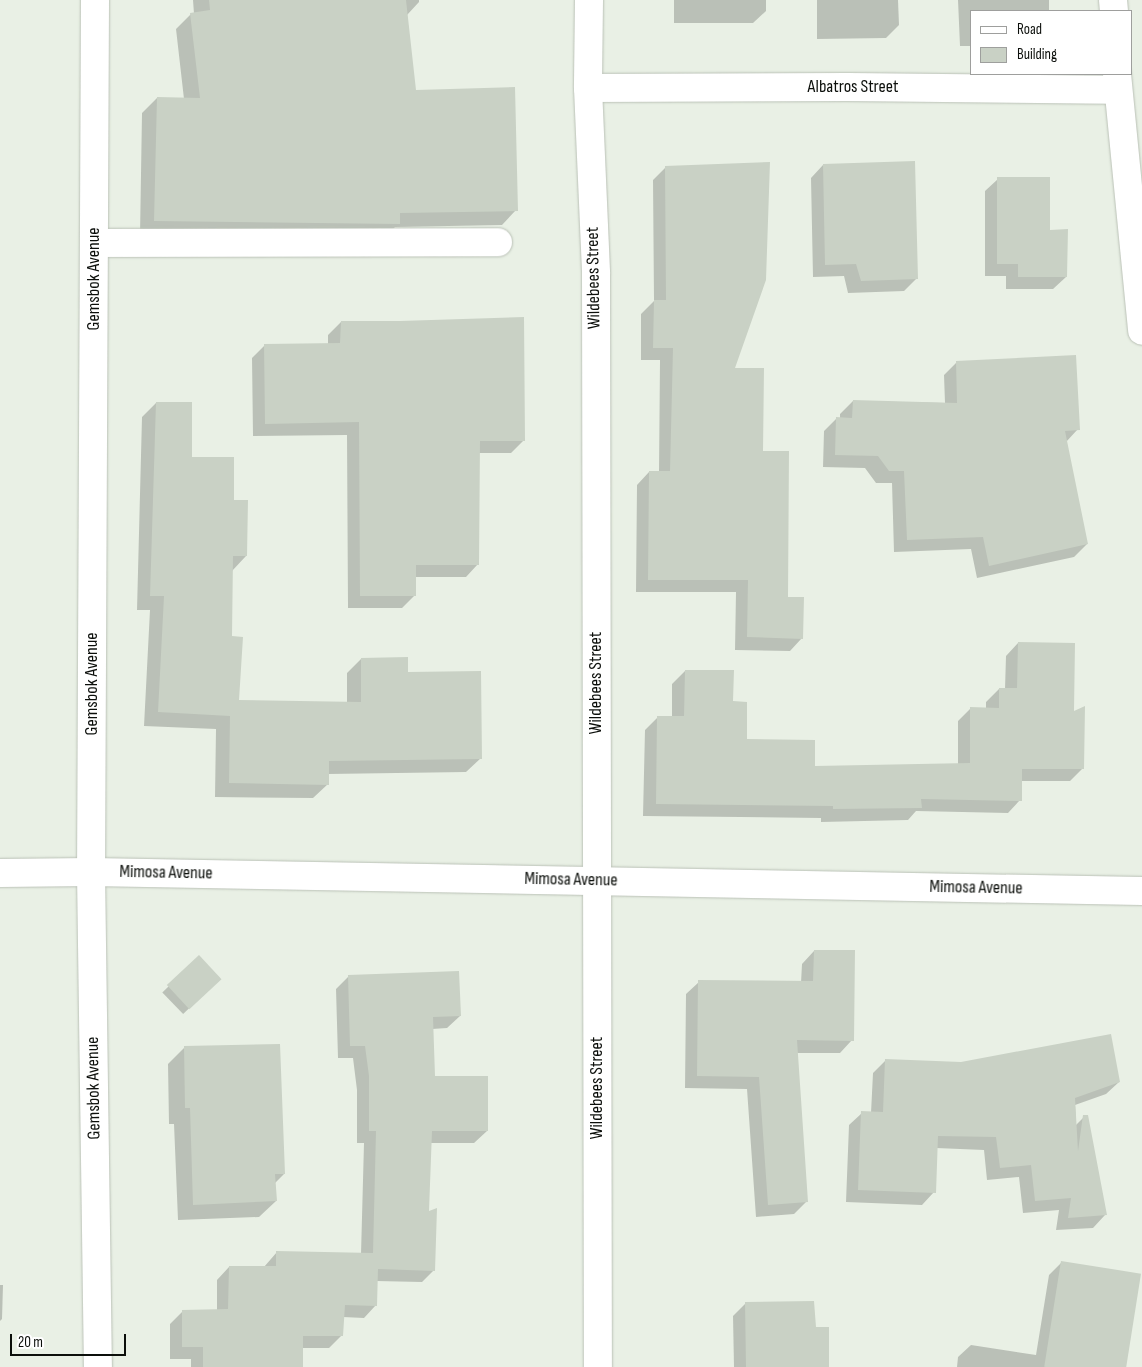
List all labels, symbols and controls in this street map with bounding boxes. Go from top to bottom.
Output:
legend [970,10,1132,75]
text: Road [1017,20,1042,39]
text: Building [1017,45,1057,64]
street label: Albatros Street [808,76,898,98]
street label: Wildebees Street [582,227,606,329]
street label: Gemsbok Avenue [83,228,105,330]
street label: Wildebees Street [585,632,607,734]
street label: Gemsbok Avenue [81,633,103,735]
street label: Mimosa Avenue [119,861,213,885]
street label: Mimosa Avenue [524,868,618,892]
street label: Mimosa Avenue [929,876,1023,900]
street label: Gemsbok Avenue [82,1036,106,1140]
street label: Wildebees Street [586,1037,608,1139]
scale bar [12,1324,129,1356]
text: 20 m [18,1333,43,1352]

